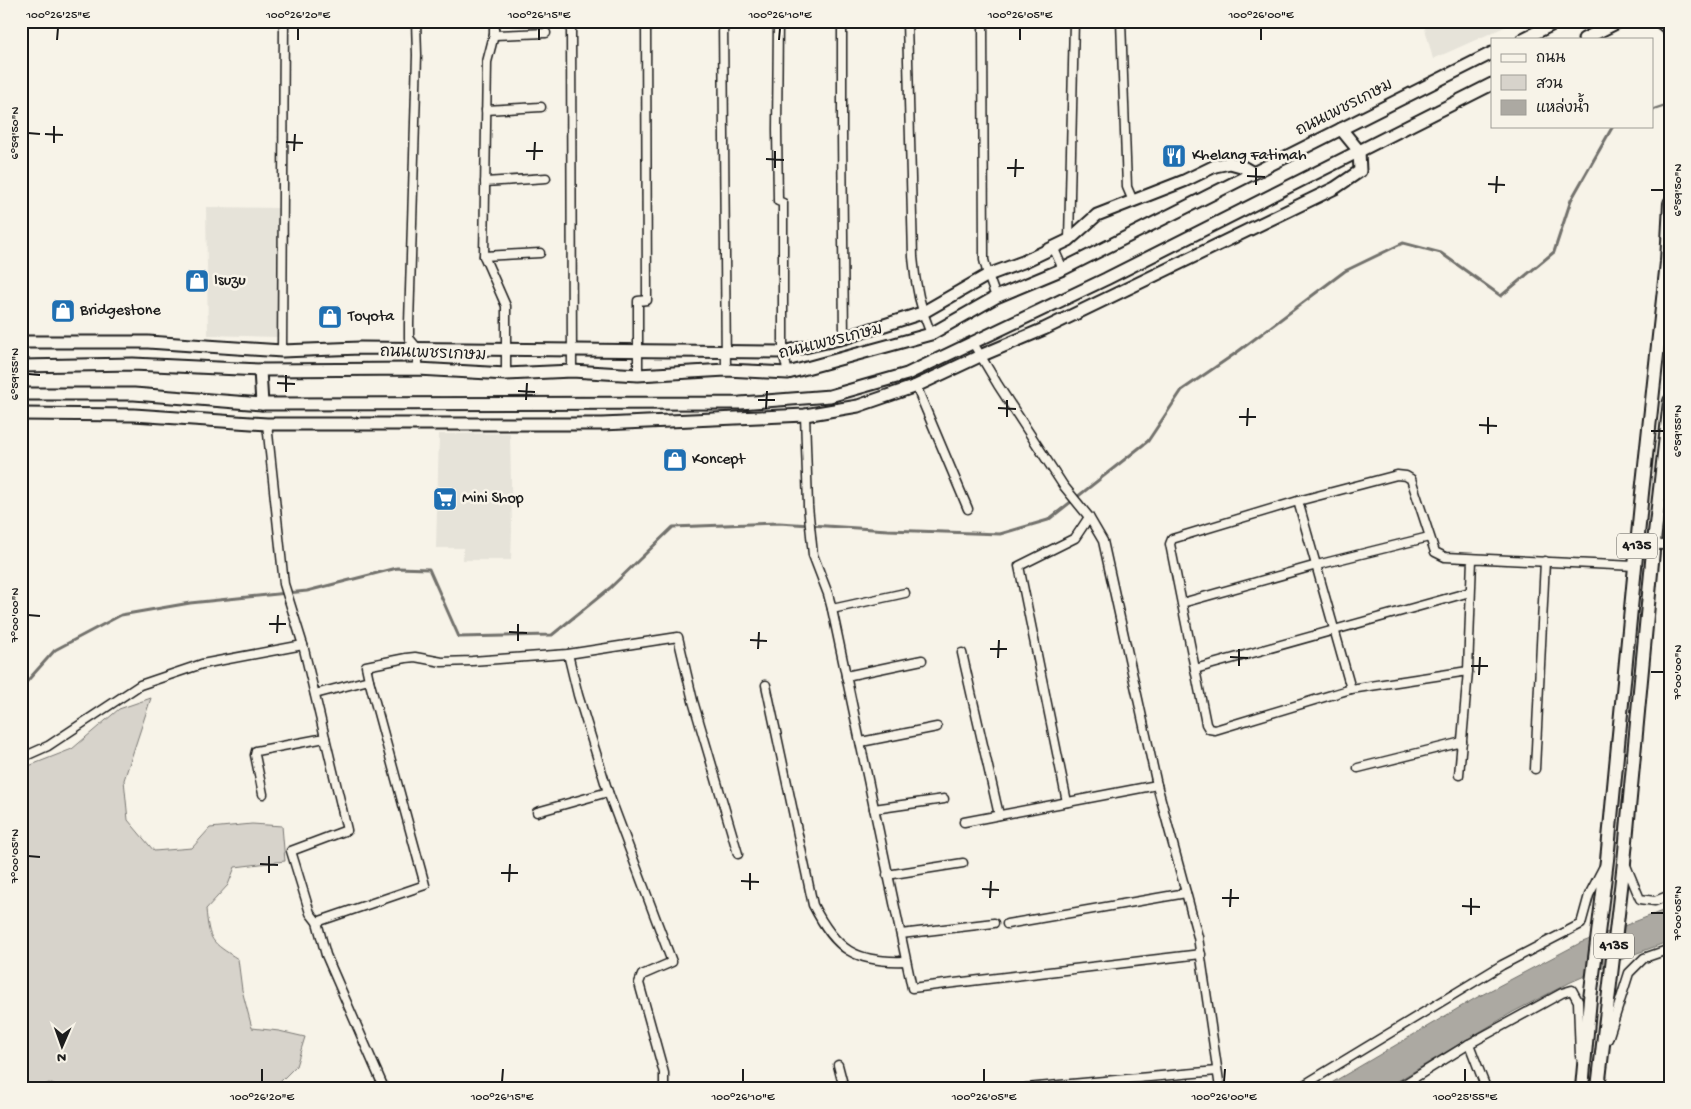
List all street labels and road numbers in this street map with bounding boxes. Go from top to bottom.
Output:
street label: ถนนเพชรเกษม [1293,76,1397,142]
street label: ถนนเพชรเกษม [777,321,885,365]
street label: ถนนเพชรเกษม [380,344,486,366]
road number: 4135 [1617,534,1657,558]
road number: 4135 [1594,934,1634,958]

